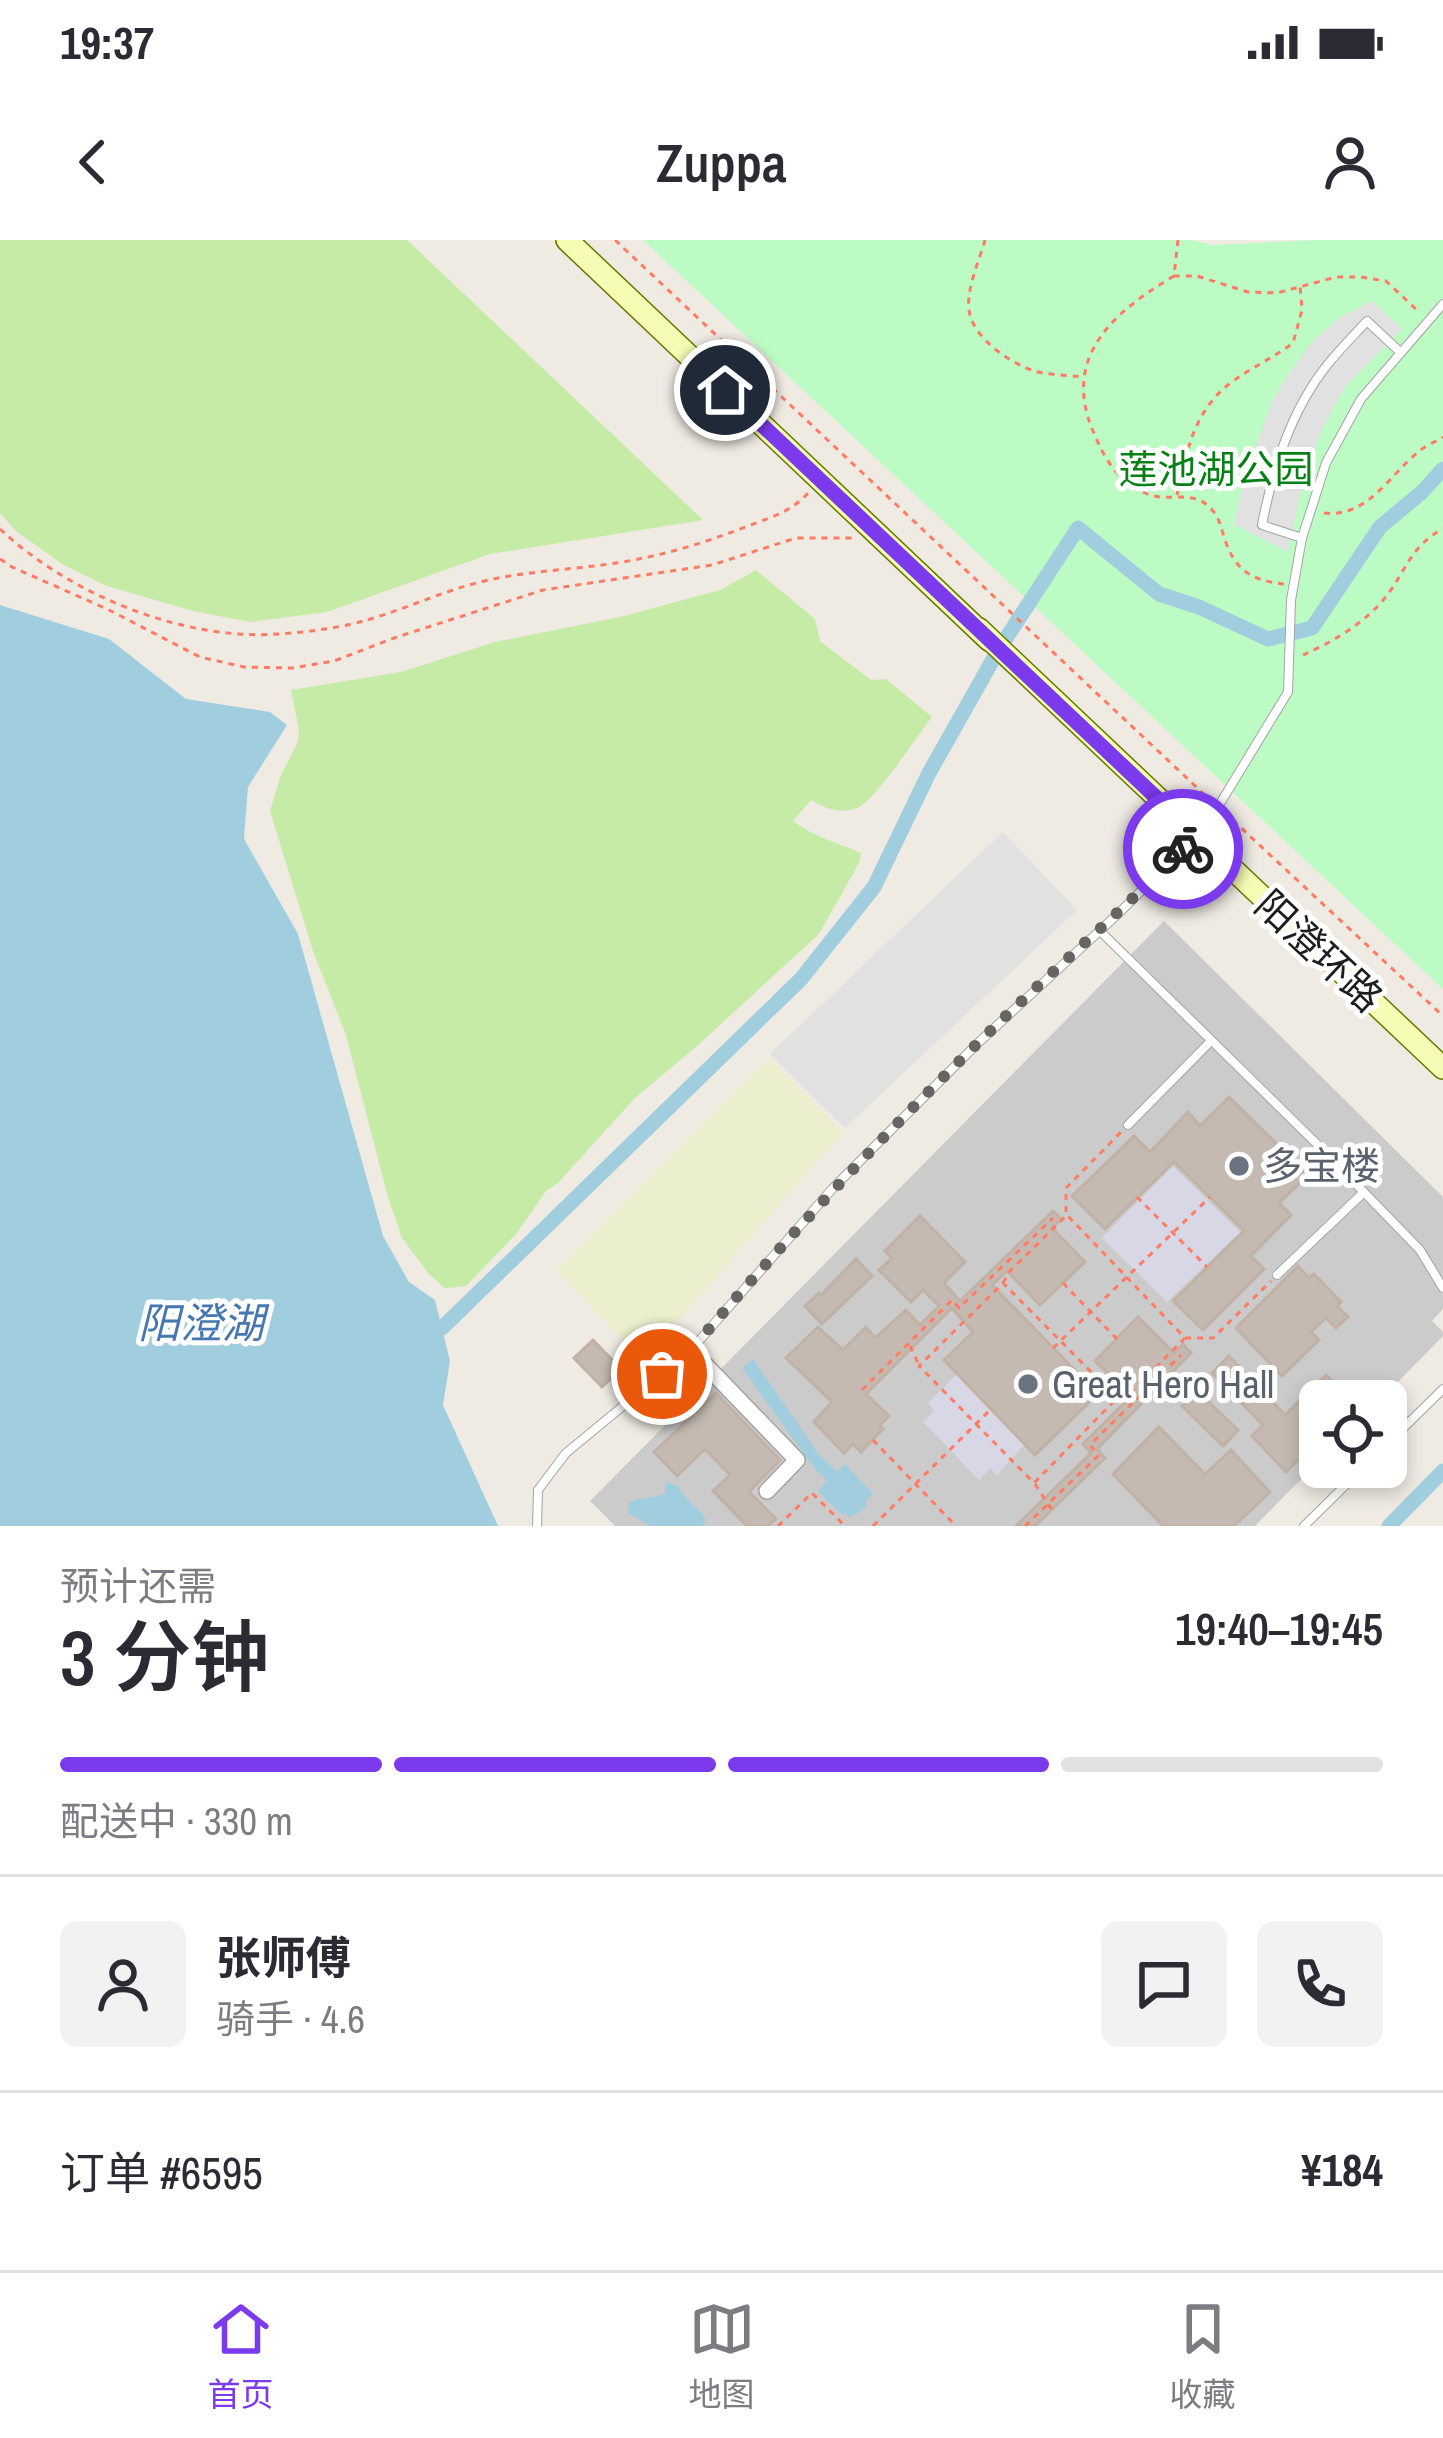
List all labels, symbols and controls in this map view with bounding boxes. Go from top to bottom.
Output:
text: 19:37 [60,12,154,73]
text: Zuppa [656,126,787,199]
icon: back [60,129,126,195]
icon: person [1317,129,1383,195]
pin [674,339,776,441]
icon: home [692,357,758,423]
park label: 莲池湖公园 [1118,443,1314,495]
courier [1123,789,1243,909]
icon: bike [1150,816,1216,882]
street label: 阳澄环路 [1244,879,1394,1023]
place label: 多宝楼 [1263,1140,1380,1192]
marker: 多宝楼 [1226,1153,1252,1179]
water label: 阳澄湖 [138,1295,270,1351]
pin [611,1323,713,1425]
icon: bag [629,1341,695,1407]
place label: Great Hero Hall [1052,1358,1274,1410]
marker: Great Hero Hall [1015,1371,1041,1397]
map controls [1299,1380,1407,1488]
button: locate [1299,1380,1407,1488]
text: 预计还需 [60,1560,216,1612]
text: 19:40–19:45 [1175,1598,1383,1659]
text: 3 分钟 [60,1604,269,1709]
text: 配送中 · 330 m [60,1795,293,1847]
button: person [60,1921,186,2047]
button: chat [1101,1921,1227,2047]
button: phone [1257,1921,1383,2047]
text: 张师傅 [216,1927,351,1988]
text: 骑手 · 4.6 [216,1993,365,2045]
text: ¥184 [1301,2139,1383,2200]
text: 订单 #6595 [60,2142,263,2203]
tab: 首页 [208,2296,274,2416]
tab: 地图 [689,2296,755,2416]
tab: 收藏 [1170,2296,1236,2416]

